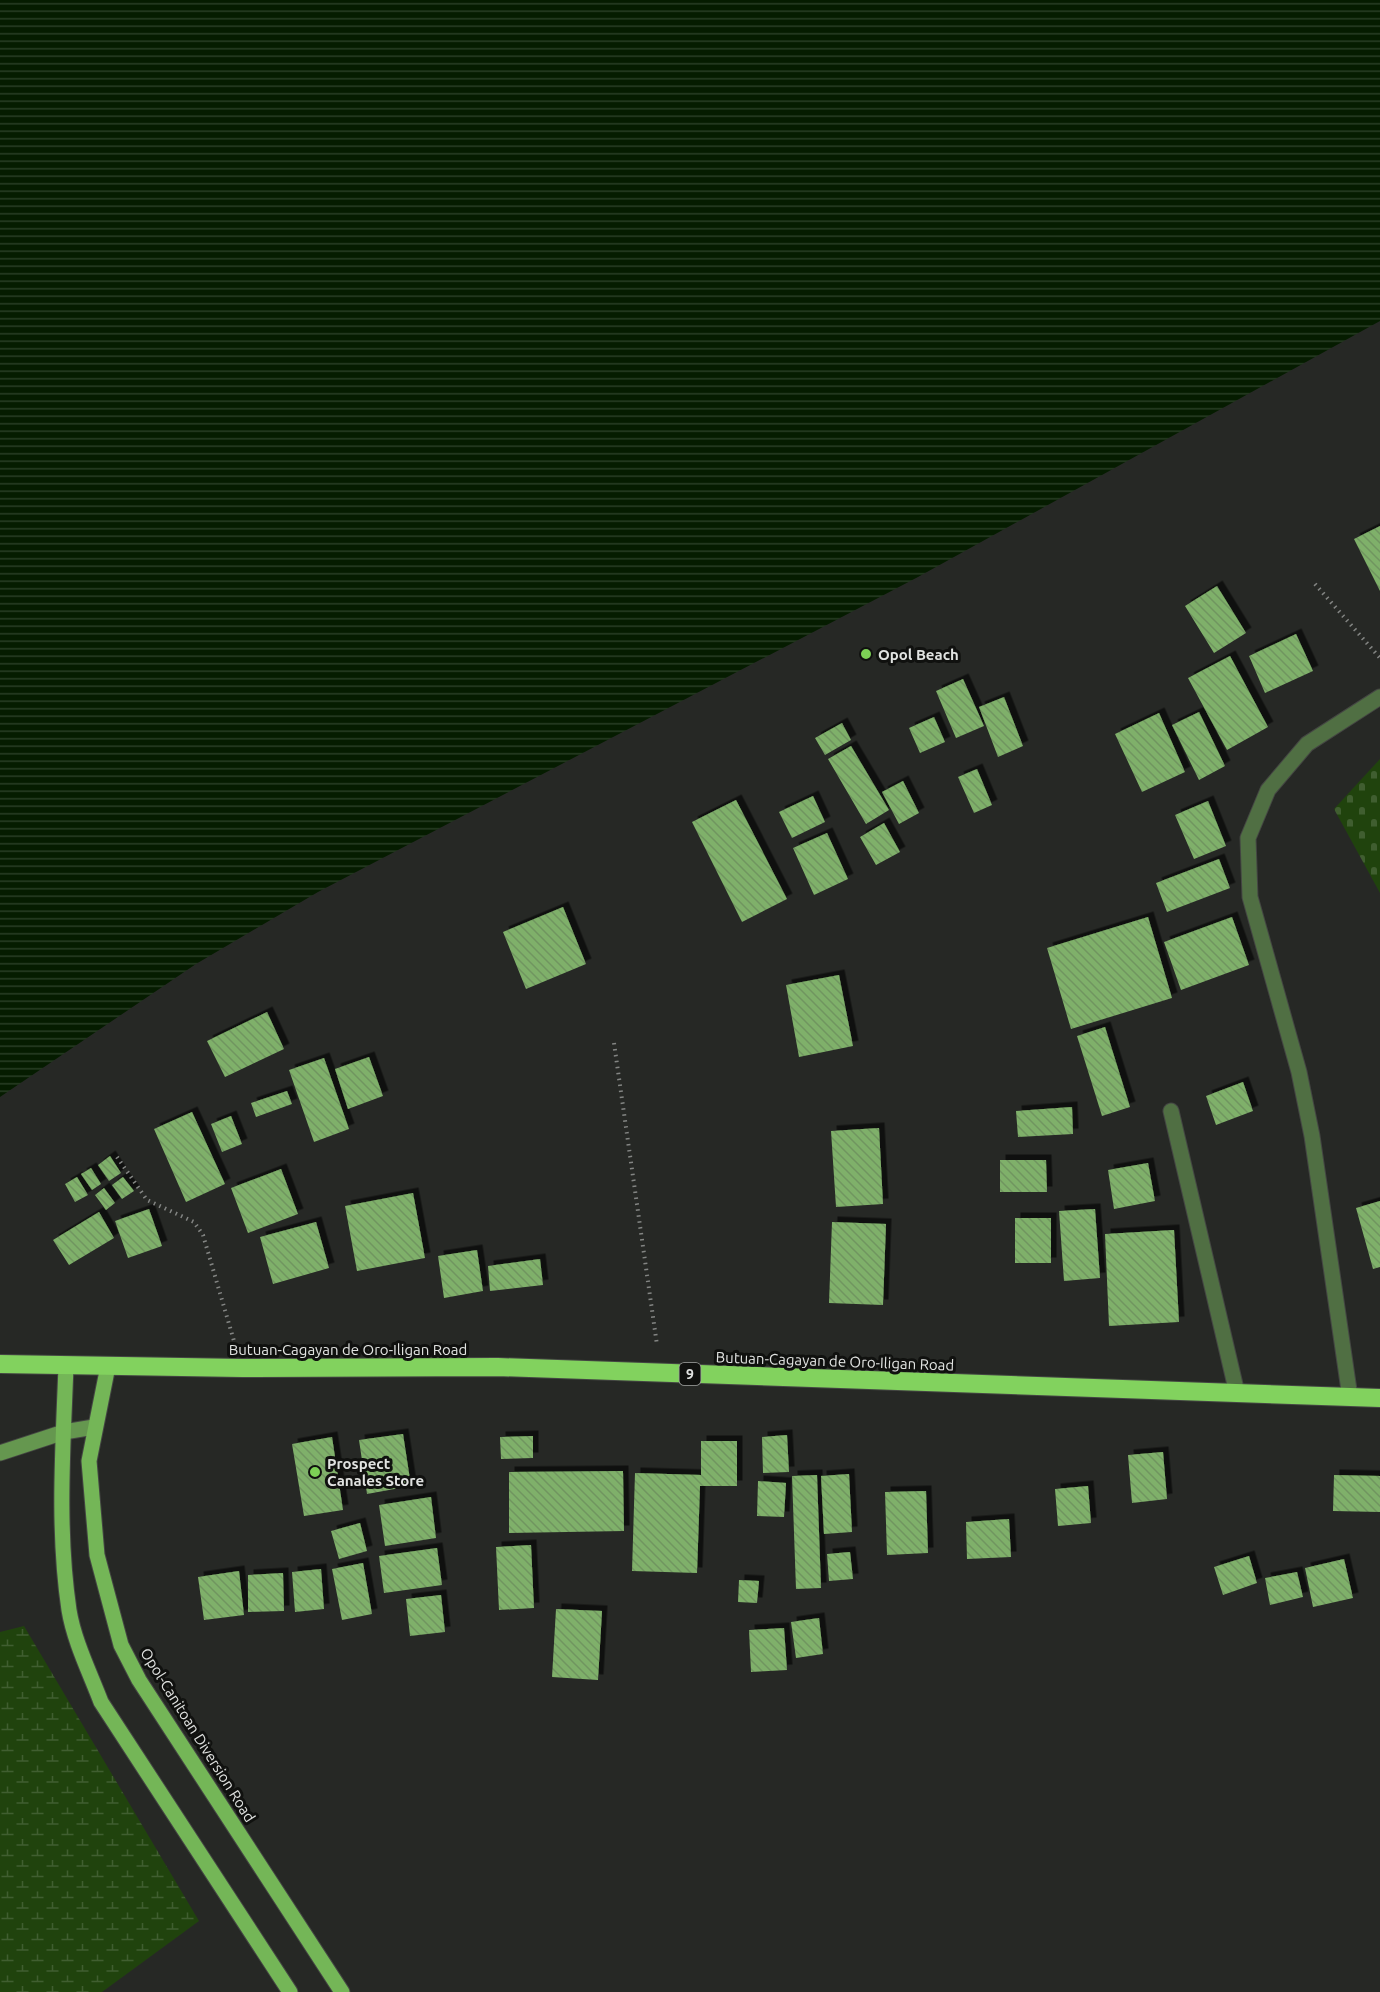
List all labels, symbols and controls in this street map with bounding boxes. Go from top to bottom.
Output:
place label: Opol Beach [878,646,959,663]
marker: Opol Beach [859,647,873,661]
street label: Butuan-Cagayan de Oro-Iligan Road [229,1341,467,1358]
street label: Butuan-Cagayan de Oro-Iligan Road [715,1348,955,1374]
road number: 9 [680,1363,700,1385]
place label: Prospect Canales Store [327,1455,424,1489]
marker: Prospect Canales Store [308,1465,322,1479]
street label: Opol-Canitoan Diversion Road [137,1645,259,1825]

